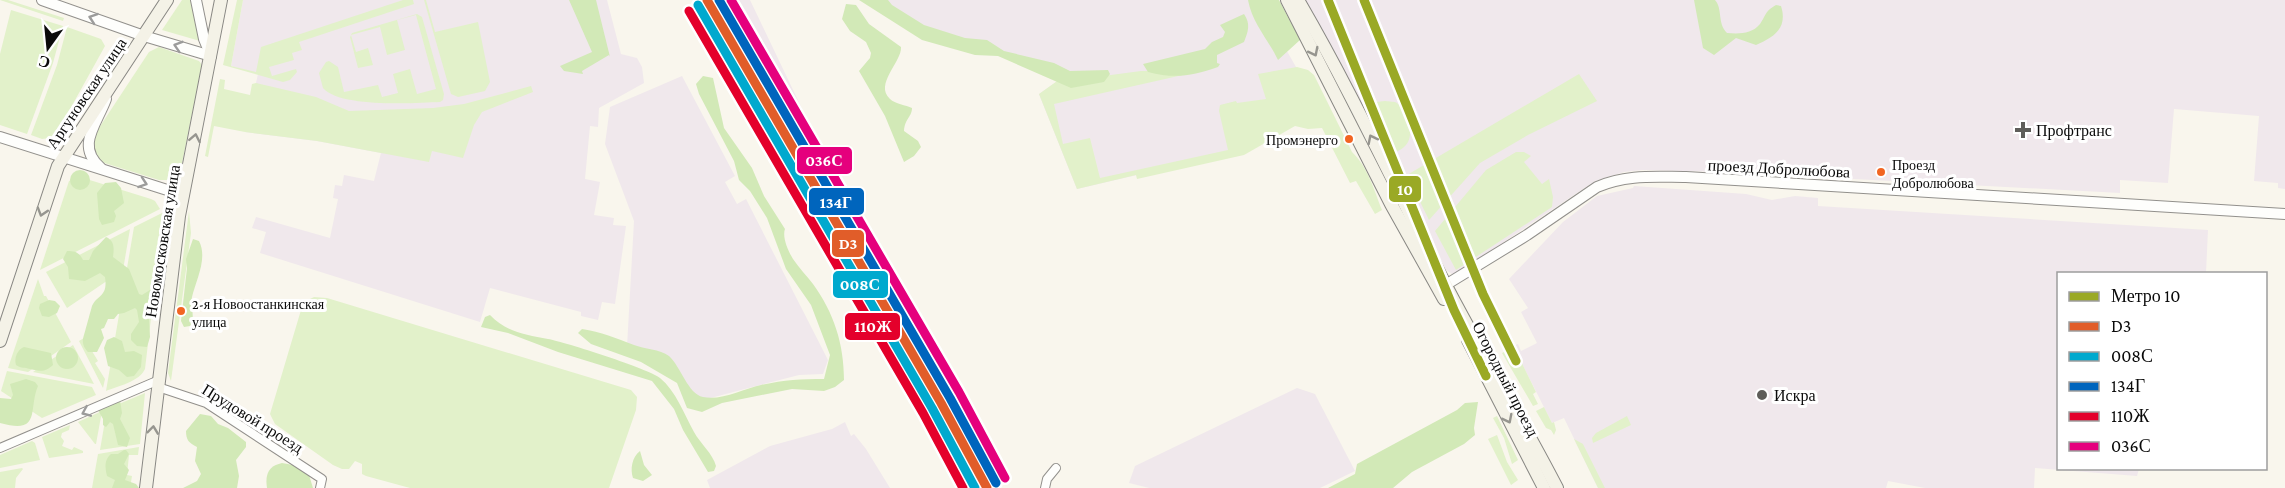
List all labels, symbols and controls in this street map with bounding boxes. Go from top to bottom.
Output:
one-way arrow [88,12,99,25]
north arrow [18,18,78,78]
street label: Аргуновская улица [43,35,131,152]
one-way arrow [173,41,184,53]
one-way arrow [1306,45,1318,56]
text: С [36,52,52,72]
marker: Профтранс [2014,121,2032,139]
place label: Профтранс [2036,122,2112,140]
place label: Промэнерго [1266,132,1338,148]
one-way arrow [188,133,201,143]
marker: Промэнерго [1343,133,1355,145]
one-way arrow [1368,135,1379,146]
line badge: 036С [796,146,853,175]
text: 036С [805,152,843,169]
street label: проезд Добролюбова [1707,156,1851,182]
place label: Проезд Добролюбова [1892,157,1974,191]
street label: Новомосковская улица [142,164,184,319]
marker: Проезд Добролюбова [1875,166,1887,178]
line badge: 10 [1388,175,1422,203]
one-way arrow [137,176,148,189]
text: 10 [1397,181,1413,198]
line badge: 134Г [808,187,865,216]
text: 134Г [820,194,852,211]
one-way arrow [37,206,49,217]
line badge: D3 [831,229,865,258]
text: D3 [839,235,858,252]
line badge: 008С [832,270,889,299]
legend [2057,272,2267,470]
text: 008С [840,276,880,293]
text: Метро 10 [2111,286,2180,306]
place label: 2-я Новоостанкинская улица [192,296,325,330]
marker: 2-я Новоостанкинская улица [175,305,187,317]
line badge: 110Ж [844,312,901,341]
text: D3 [2111,316,2131,336]
text: 110Ж [854,318,892,335]
street label: Огородный проезд [1468,319,1542,440]
text: 008С [2111,346,2153,366]
text: 134Г [2111,376,2145,396]
street label: Прудовой проезд [199,381,306,457]
place label: Искра [1774,387,1816,405]
marker: Искра [1755,388,1769,402]
one-way arrow [81,405,92,417]
text: 110Ж [2111,406,2150,426]
one-way arrow [1501,413,1512,423]
one-way arrow [146,425,159,434]
text: 036С [2111,436,2151,456]

